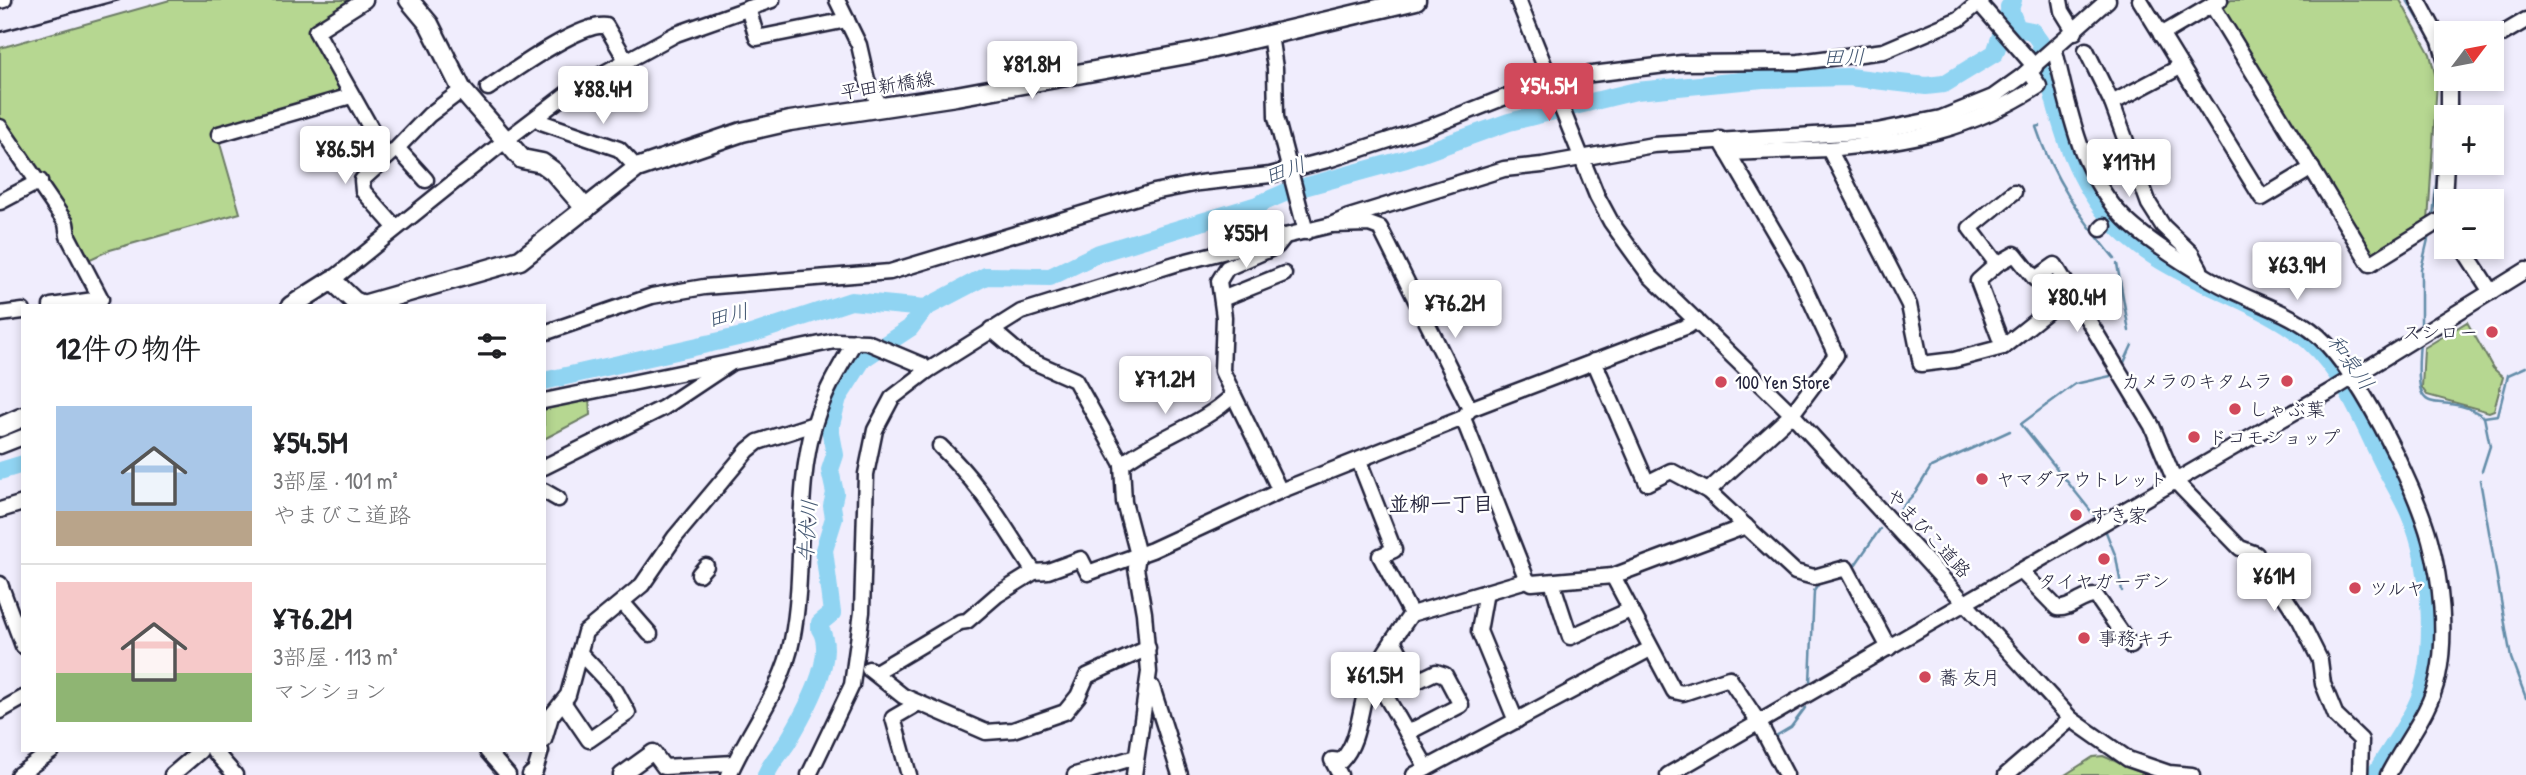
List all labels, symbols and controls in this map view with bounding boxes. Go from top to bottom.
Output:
north arrow [2434,21,2504,91]
map controls [2434,21,2504,259]
pin: ¥81.8M [975,42,1089,101]
water label: 田川 [1823,42,1865,71]
text: ¥81.8M [1003,48,1061,79]
pin: ¥54.5M [1492,64,1606,123]
street label: 平田新橋線 [838,65,936,105]
pin: ¥88.4M [546,66,660,126]
text: ¥54.5M [1520,70,1578,101]
text: ¥88.4M [574,73,632,104]
button: + [2434,105,2504,175]
pin: ¥86.5M [288,127,402,186]
text: ¥86.5M [316,133,374,164]
pin: ¥117M [2080,140,2178,199]
text: ¥117M [2103,146,2155,177]
water label: 田川 [1260,149,1310,191]
button: − [2434,189,2504,259]
pin: ¥55M [1205,210,1287,270]
text: ¥55M [1224,217,1268,248]
pin: ¥63.9M [2240,243,2354,302]
text: ¥63.9M [2268,249,2326,280]
pin: ¥80.4M [2020,274,2134,334]
pin: ¥76.2M [1398,280,1512,340]
text: ¥80.4M [2048,281,2106,312]
text: ¥76.2M [1425,287,1485,318]
water label: 田川 [704,296,752,334]
place label: スシロー [2402,319,2478,345]
marker: スシロー [2484,324,2500,340]
icon: filters [473,327,511,365]
text: 12件の物件 [56,328,201,368]
water label: 和泉川 [2321,328,2381,396]
pin: ¥71.2M [1108,356,1222,416]
text: ¥71.2M [1135,363,1195,394]
place label: カメラのキタムラ [2121,368,2273,394]
place label: 100 Yen Store [1735,369,1830,395]
marker: カメラのキタムラ [2279,373,2295,389]
marker: 100 Yen Store [1713,374,1729,390]
place label: しゃぶ葉 [2249,396,2325,422]
marker: しゃぶ葉 [2227,401,2243,417]
text: ¥54.5M [273,422,348,462]
place label: ドコモショップ [2208,424,2340,450]
marker: ドコモショップ [2186,429,2202,445]
icon: home [112,434,196,518]
text: 3部屋 · 101 m² [273,465,398,496]
place label: ヤマダアウトレット [1996,466,2168,492]
marker: ヤマダアウトレット [1974,471,1990,487]
street label: やまびこ道路 [1881,482,1977,584]
district label: 並柳一丁目 [1389,489,1494,518]
text: やまびこ道路 [273,499,411,530]
water label: 牛伏川 [790,499,824,563]
place label: すき家 [2090,502,2147,528]
marker: すき家 [2068,507,2084,523]
marker: タイヤガーデン [2096,551,2112,567]
pin: ¥61M [2233,554,2315,613]
text: ¥61M [2253,560,2295,591]
place label: タイヤガーデン [2038,568,2170,594]
place label: ツルヤ [2369,575,2425,601]
marker: ツルヤ [2347,580,2363,596]
text: ¥76.2M [273,598,352,638]
icon: home [112,610,196,694]
place label: 事務キチ [2098,625,2174,651]
marker: 事務キチ [2076,630,2092,646]
text: 3部屋 · 113 m² [273,641,398,672]
pin: ¥61.5M [1318,652,1432,712]
text: ¥61.5M [1347,659,1403,690]
place label: 蕎 友月 [1939,664,2000,690]
marker: 蕎 友月 [1917,669,1933,685]
text: マンション [273,675,387,706]

